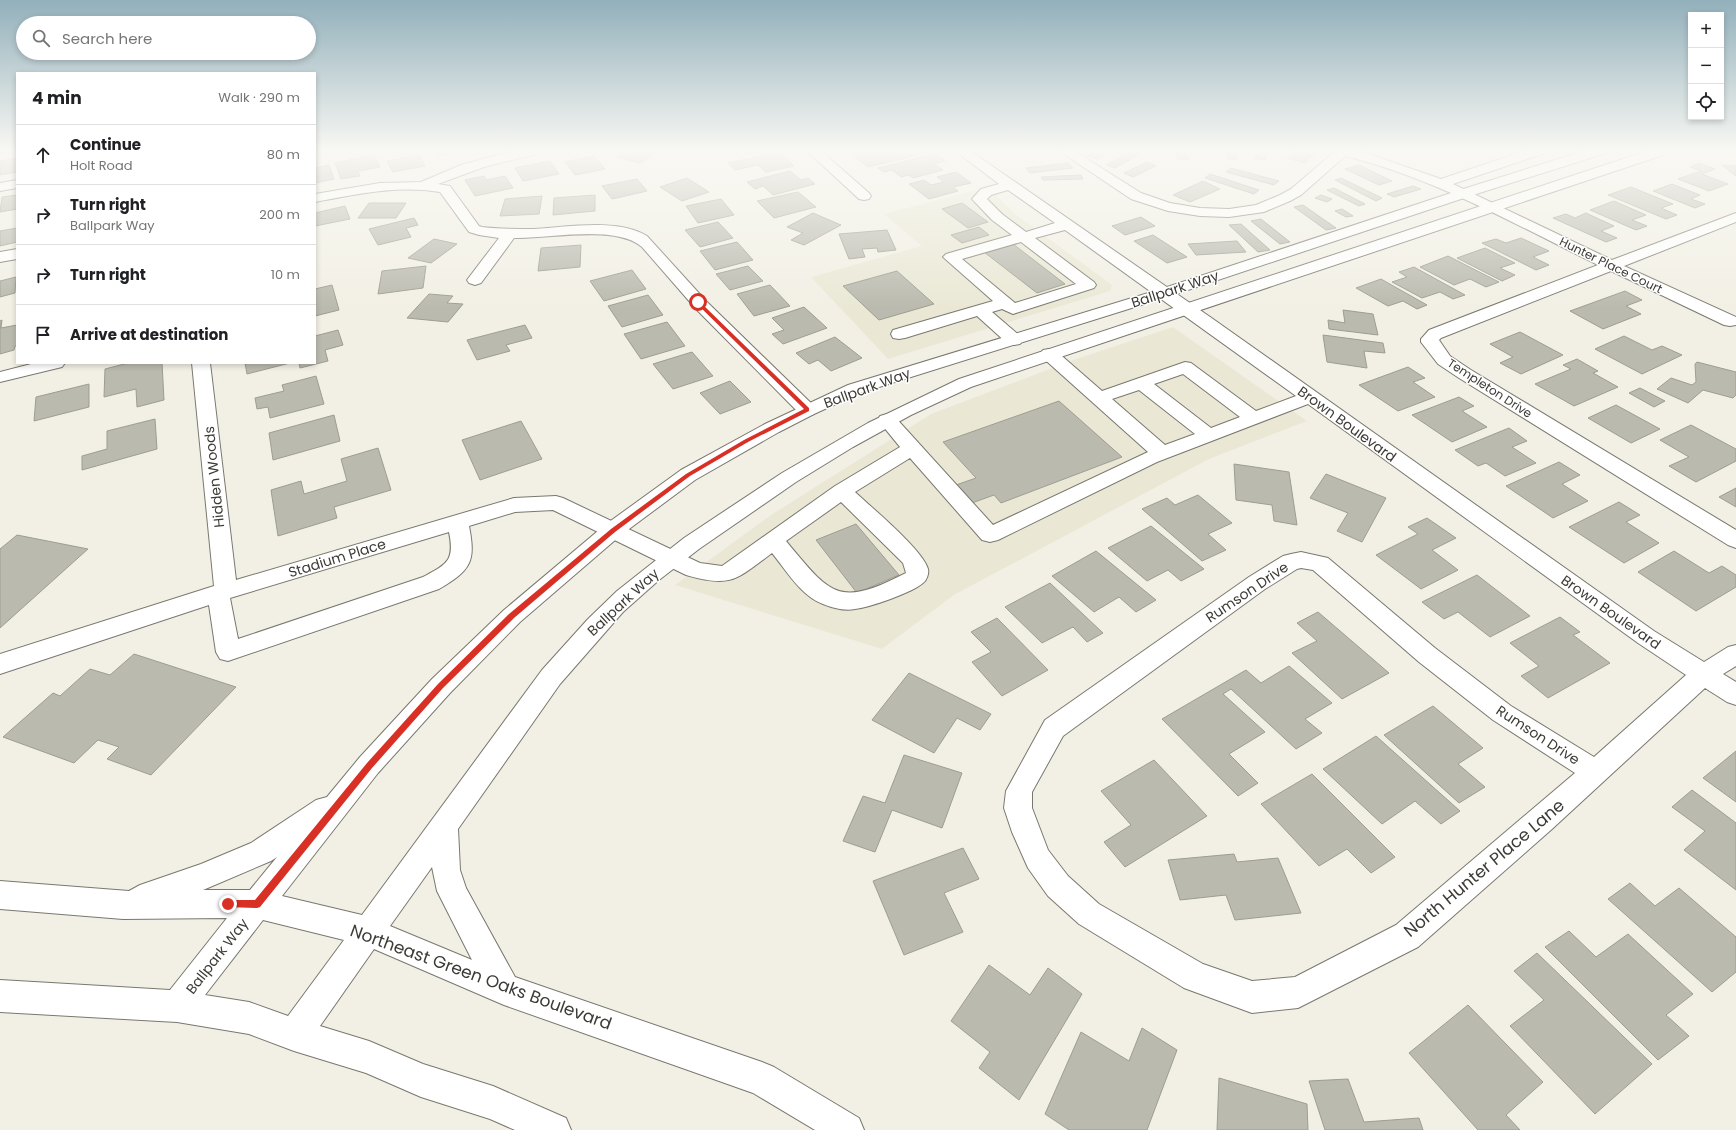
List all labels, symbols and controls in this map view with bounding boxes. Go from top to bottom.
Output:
map controls [1688,12,1724,120]
button: + [1688,12,1724,48]
search box [16,16,316,60]
icon: search [30,27,52,49]
text: Search here [62,28,152,49]
button: − [1688,48,1724,84]
button: locate [1688,84,1724,120]
text: 4 min [32,86,82,110]
text: Walk · 290 m [218,88,300,107]
text: Continue [70,134,141,155]
icon: ahead [32,144,54,166]
text: 80 m [267,145,300,164]
text: Holt Road [70,156,133,175]
text: Turn right [70,194,146,215]
icon: right [32,204,54,226]
text: 200 m [259,205,300,224]
text: Ballpark Way [70,216,155,235]
street label: Hunter Place Court [1557,233,1665,297]
icon: right [32,264,54,286]
text: Turn right [70,264,146,285]
text: 10 m [271,265,300,284]
street label: Ballpark Way [1129,265,1221,313]
route start [689,293,707,311]
icon: arrive [32,324,54,346]
text: Arrive at destination [70,324,228,345]
street label: Templeton Drive [1444,354,1536,422]
street label: Ballpark Way [821,363,913,413]
street label: Brown Boulevard [1294,381,1400,467]
street label: Hidden Woods [199,425,229,529]
street label: Stadium Place [286,534,389,582]
street label: Rumson Drive [1202,557,1293,627]
street label: Ballpark Way [583,564,663,640]
street label: Brown Boulevard [1557,570,1665,654]
street label: Rumson Drive [1492,700,1584,770]
street label: North Hunter Place Lane [1398,794,1570,942]
route end [219,895,237,913]
street label: Ballpark Way [181,914,253,998]
street label: Northeast Green Oaks Boulevard [347,918,615,1036]

